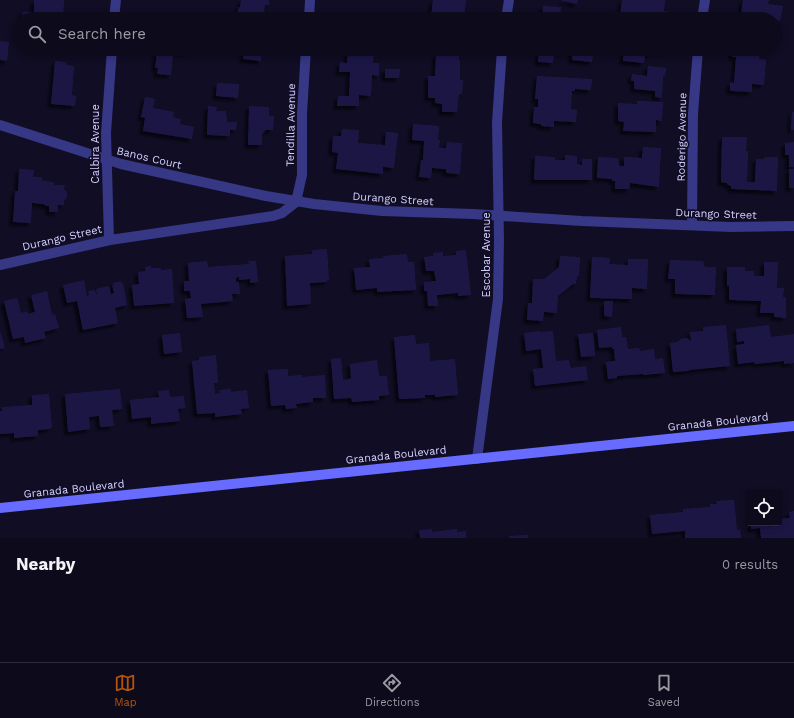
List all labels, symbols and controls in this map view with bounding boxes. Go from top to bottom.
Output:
search box [12,12,782,56]
icon: search [26,23,48,45]
text: Search here [58,25,146,43]
street label: Tendilla Avenue [284,83,298,167]
street label: Roderigo Avenue [675,92,689,182]
street label: Calbira Avenue [89,104,102,184]
street label: Banos Court [115,144,183,172]
street label: Durango Street [352,190,434,208]
street label: Durango Street [675,206,757,222]
street label: Escobar Avenue [480,212,493,298]
street label: Durango Street [21,222,103,253]
street label: Granada Boulevard [667,410,769,434]
street label: Granada Boulevard [345,443,447,467]
street label: Granada Boulevard [23,477,125,501]
map controls [746,490,782,526]
button: locate [746,490,782,526]
text: Nearby [16,554,75,574]
text: 0 results [722,557,778,572]
tab: Map [114,672,137,709]
tab: Directions [365,672,419,709]
tab: Saved [648,672,680,709]

